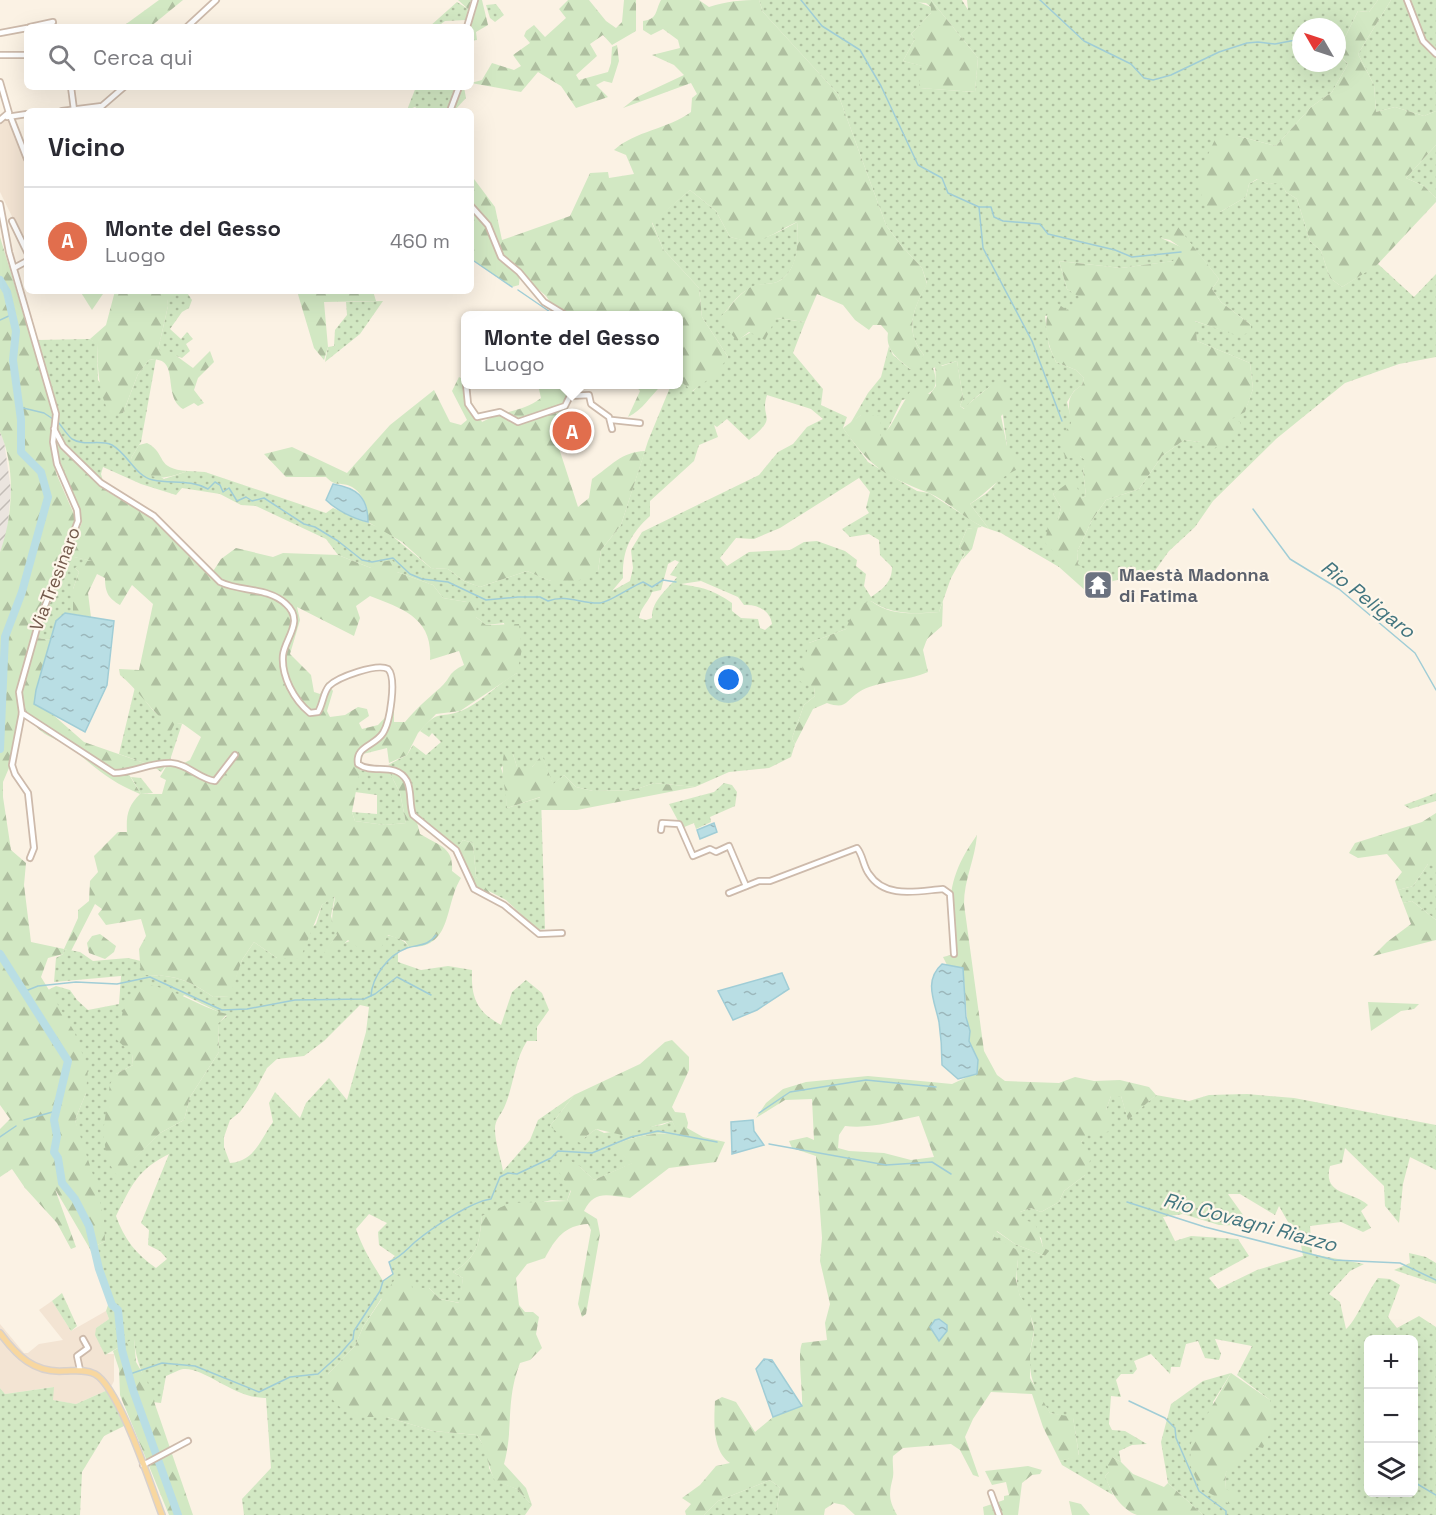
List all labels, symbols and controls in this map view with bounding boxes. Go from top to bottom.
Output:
north arrow [1292,18,1346,72]
search box [24,24,474,90]
icon: search [45,41,78,74]
text: Cerca qui [93,43,193,71]
text: Vicino [48,130,125,164]
text: Monte del Gesso [105,214,281,242]
text: A [61,228,74,254]
text: 460 m [390,228,450,254]
text: Luogo [105,242,166,268]
popup [461,311,683,389]
text: Monte del Gesso [484,323,660,351]
text: Luogo [484,351,545,377]
pin: A [552,408,592,454]
street label: Via Tresinaro [24,524,85,634]
water label: Rio Peligaro [1316,554,1421,644]
place label: Maestà Madonna di Fatima [1119,563,1270,607]
temple icon: Maestà Madonna di Fatima [1082,569,1114,601]
your location [714,665,743,694]
water label: Rio Covagni Riazzo [1160,1186,1340,1258]
map controls [1364,1335,1418,1497]
button: + [1364,1335,1418,1389]
button: − [1364,1389,1418,1443]
button: layers [1364,1443,1418,1497]

